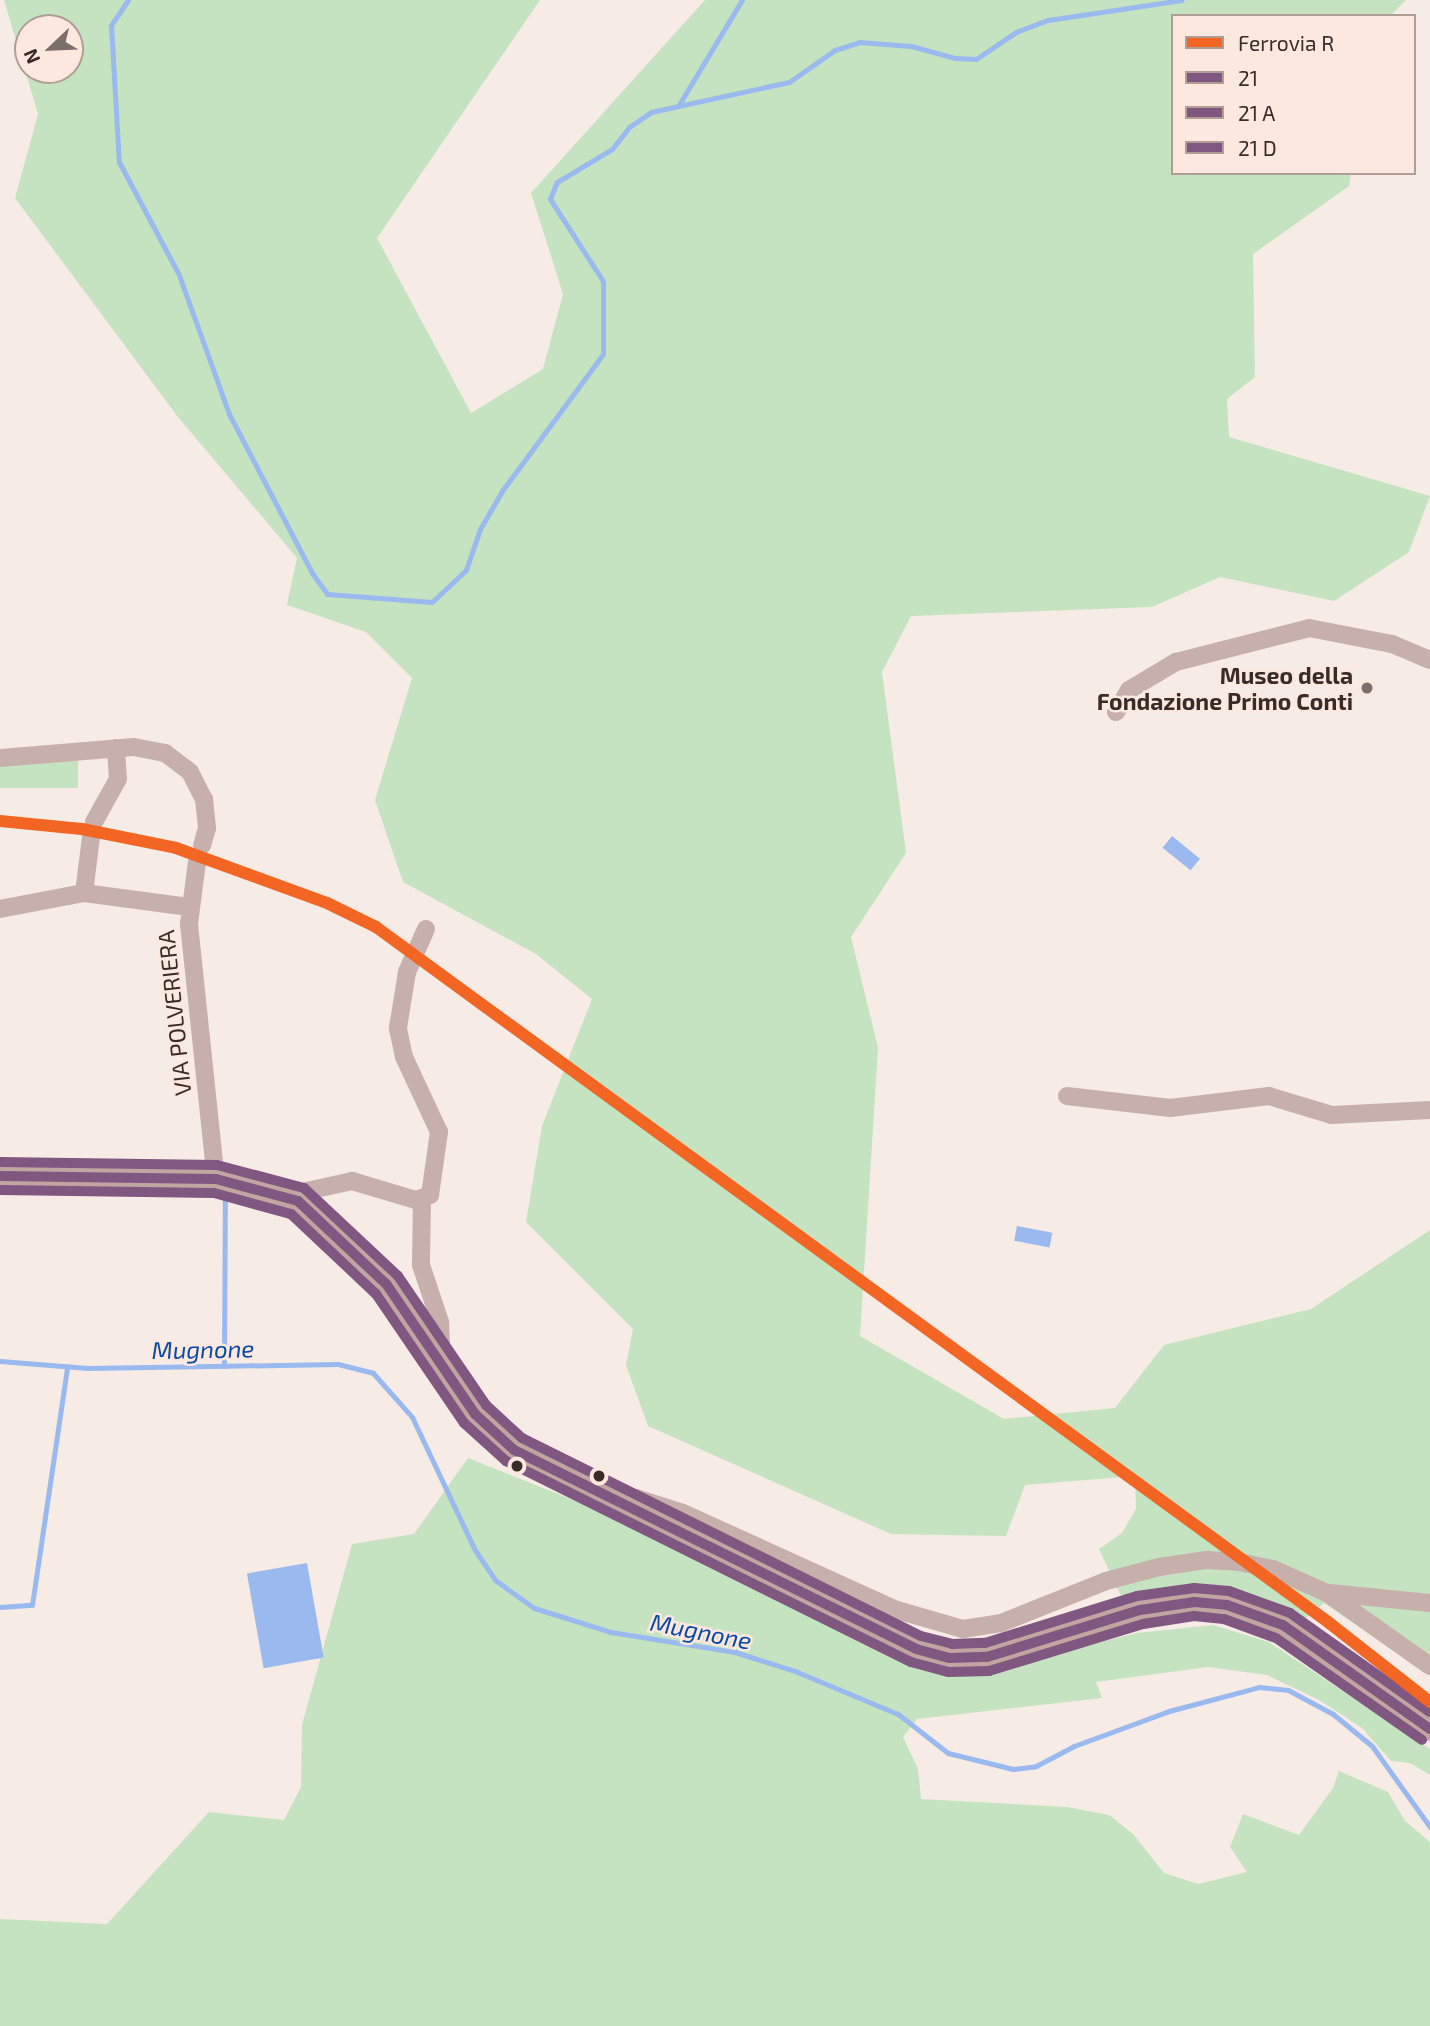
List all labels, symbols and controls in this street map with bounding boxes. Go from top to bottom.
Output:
north arrow [14,14,84,84]
legend [1171,14,1416,175]
text: Ferrovia R [1238,30,1334,55]
text: N [18,46,44,67]
text: 21 [1238,65,1258,90]
text: 21 A [1238,100,1275,125]
text: 21 D [1238,135,1277,160]
place label: Museo della Fondazione Primo Conti [1097,661,1353,715]
marker: Museo della Fondazione Primo Conti [1359,680,1375,696]
street label: VIA POLVERIERA [152,929,196,1097]
water label: Mugnone [151,1334,255,1364]
unlabelled marker [510,1459,524,1473]
unlabelled marker [592,1469,606,1483]
water label: Mugnone [648,1607,754,1655]

